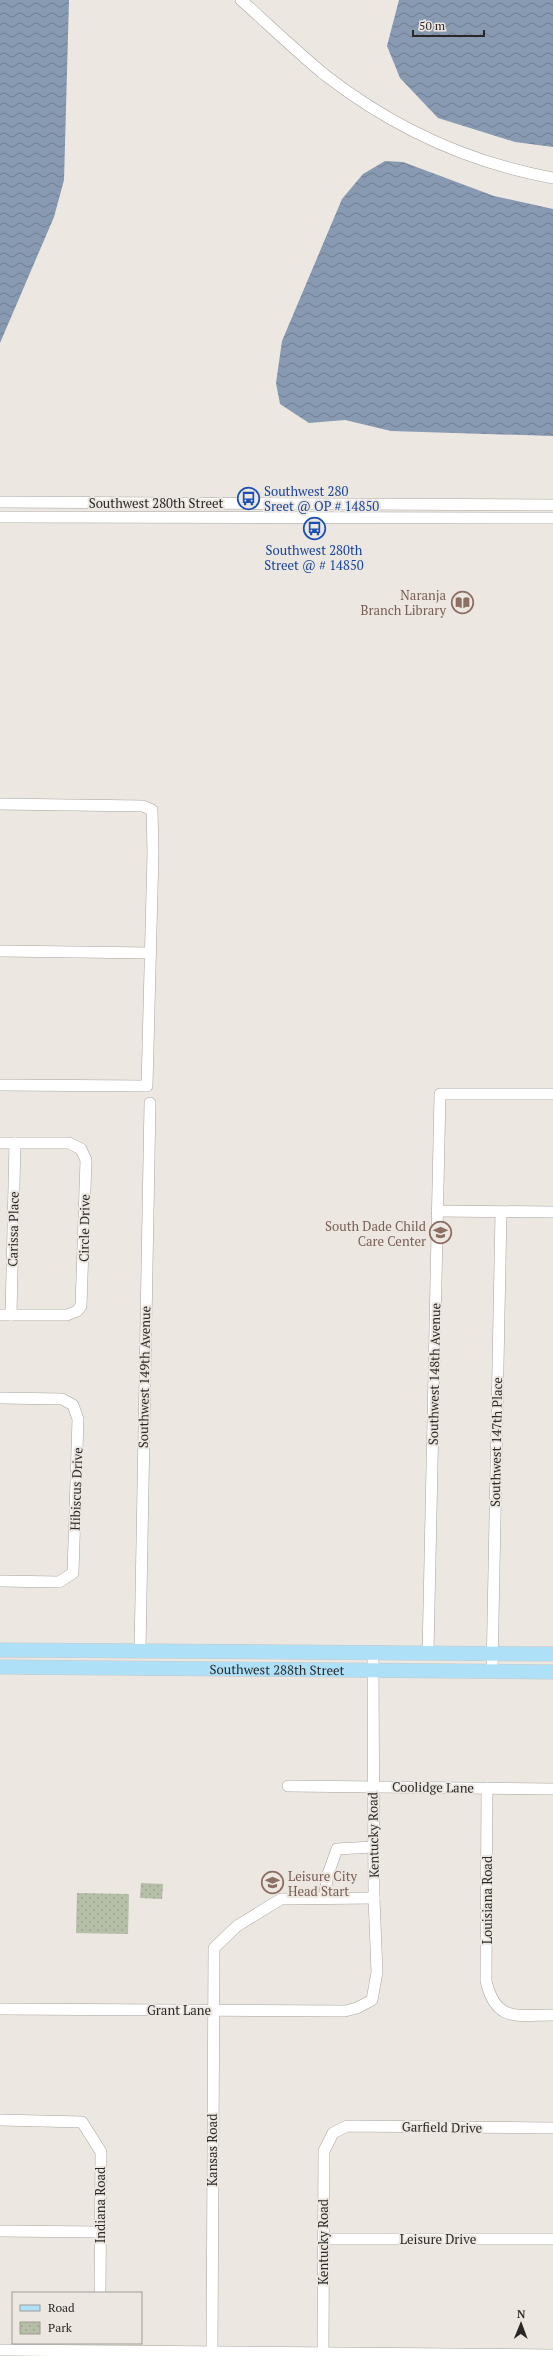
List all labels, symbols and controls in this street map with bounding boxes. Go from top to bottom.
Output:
scale bar [413,12,484,38]
text: 50 m [419,18,446,33]
place label: Southwest 280 Sreet @ OP # 14850 [264,482,379,515]
bus stop icon: Southwest 280 Sreet @ OP # 14850 [236,485,262,511]
street label: Southwest 280th Street [89,494,223,512]
bus stop icon: Southwest 280th Street @ # 14850 [301,515,327,541]
place label: Southwest 280th Street @ # 14850 [264,541,364,574]
place label: Naranja Branch Library [360,586,446,619]
library icon: Naranja Branch Library [449,589,475,615]
street label: Carissa Place [3,1191,23,1267]
street label: Circle Drive [74,1194,94,1262]
place label: South Dade Child Care Center [325,1217,426,1250]
school or university icon: South Dade Child Care Center [428,1220,454,1246]
street label: Southwest 148th Avenue [424,1303,444,1445]
street label: Southwest 149th Avenue [134,1306,154,1448]
street label: Southwest 147th Place [486,1377,506,1507]
street label: Hibiscus Drive [66,1447,86,1531]
street label: Southwest 288th Street [210,1660,345,1679]
street label: Coolidge Lane [392,1777,474,1797]
street label: Kentucky Road [363,1792,383,1878]
street label: Louisiana Road [478,1856,496,1944]
place label: Leisure City Head Start [288,1867,357,1900]
school or university icon: Leisure City Head Start [259,1870,285,1896]
street label: Grant Lane [147,2001,211,2019]
street label: Kansas Road [203,2114,221,2186]
street label: Garfield Drive [402,2117,482,2137]
street label: Indiana Road [91,2167,109,2243]
street label: Kentucky Road [314,2199,332,2285]
street label: Leisure Drive [400,2230,476,2248]
legend [12,2292,142,2344]
text: Road [48,2300,75,2315]
north arrow [501,2304,541,2344]
text: N [517,2307,526,2321]
text: Park [48,2320,73,2335]

